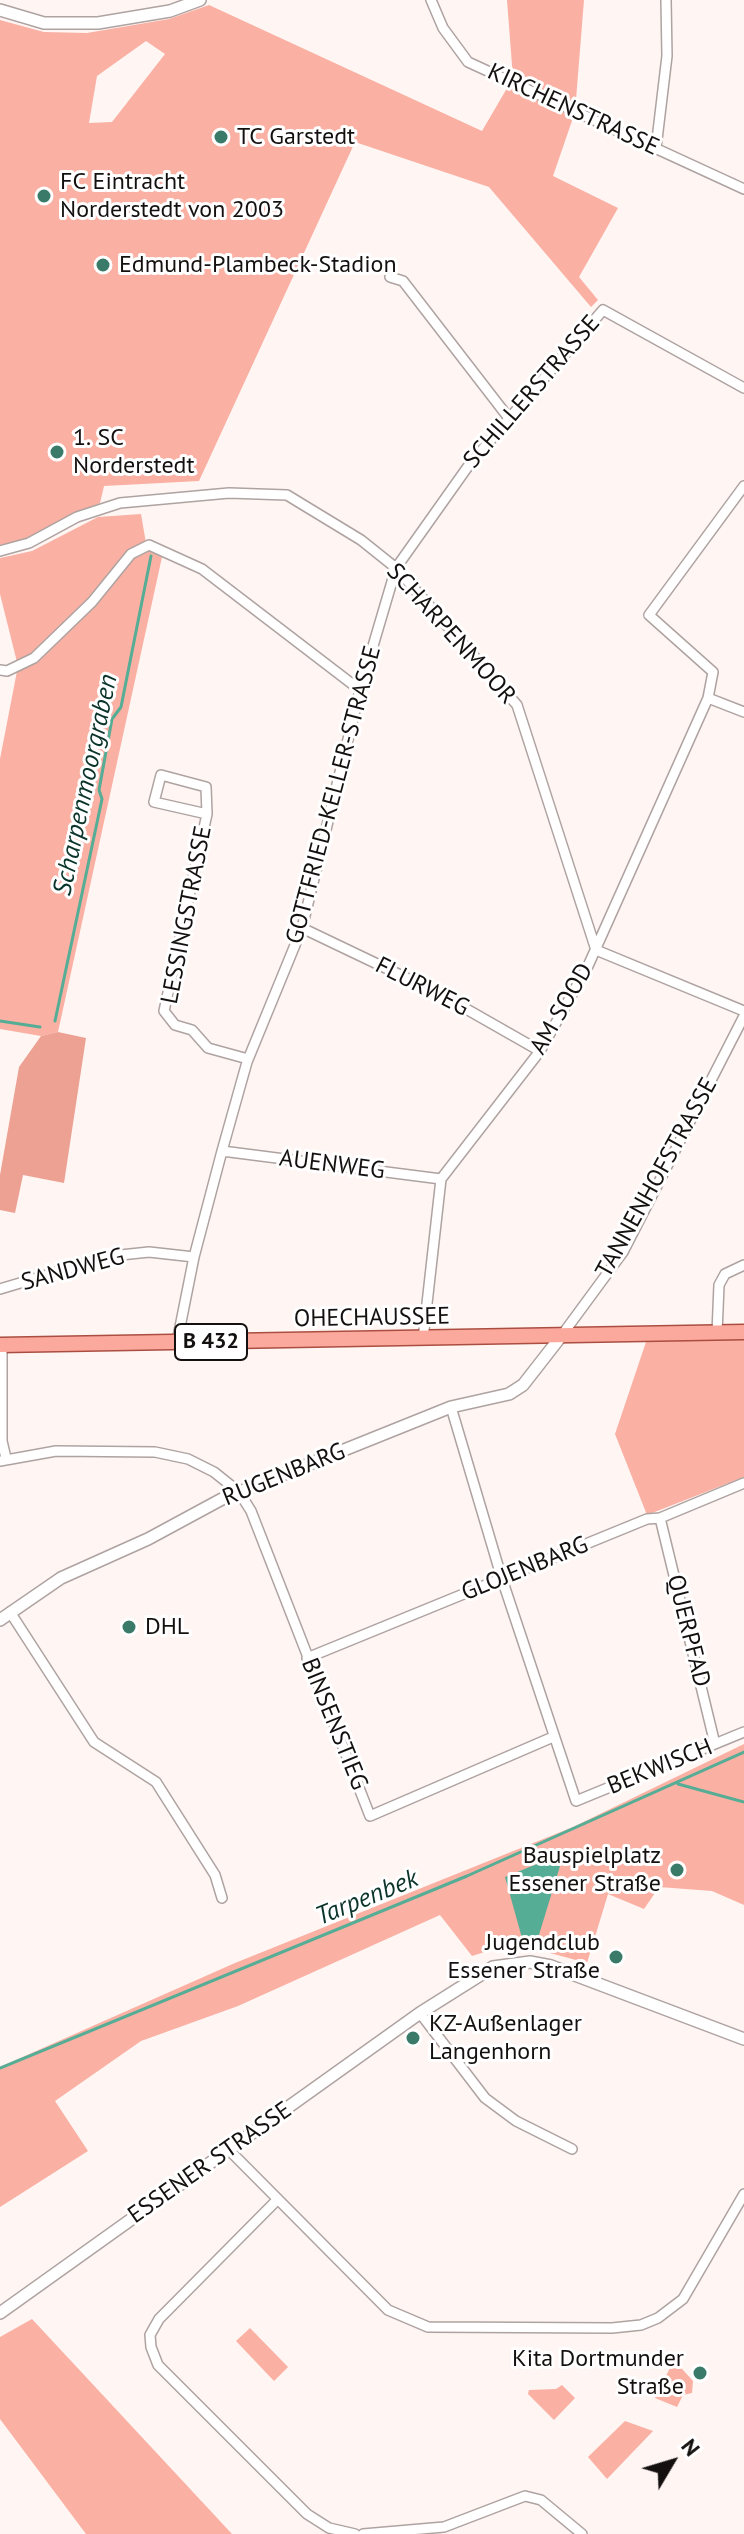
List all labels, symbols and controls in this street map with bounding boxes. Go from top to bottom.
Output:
street label: KIRCHENSTRASSE [483,58,663,162]
place label: TC Garstedt [237,123,355,151]
marker: TC Garstedt [212,128,230,146]
place label: FC Eintracht Norderstedt von 2003 [60,168,284,224]
marker: FC Eintracht Norderstedt von 2003 [35,187,53,205]
place label: Edmund-Plambeck-Stadion [119,251,397,279]
marker: Edmund-Plambeck-Stadion [94,256,112,274]
street label: SCHILLERSTRASSE [458,309,606,475]
place label: 1. SC Norderstedt [73,424,195,480]
marker: 1. SC Norderstedt [48,443,66,461]
street label: SCHARPENMOOR [380,558,522,710]
street label: GOTTFRIED-KELLER-STRASSE [280,643,388,947]
water label: Scharpenmoorgraben [47,671,125,899]
street label: LESSINGSTRASSE [156,824,218,1006]
street label: FLURWEG [370,951,474,1023]
street label: AM SOOD [524,958,600,1060]
street label: TANNENHOFSTRASSE [590,1073,724,1283]
street label: AUENWEG [278,1144,386,1186]
street label: SANDWEG [18,1242,128,1298]
street label: OHECHAUSSEE [294,1302,450,1334]
road number: B 432 [175,1324,247,1360]
street label: RUGENBARG [219,1437,349,1513]
street label: GLOJENBARG [458,1531,592,1607]
street label: QUERPFAD [660,1572,716,1690]
place label: DHL [145,1613,189,1641]
marker: DHL [120,1618,138,1636]
street label: BINSENSTIEG [295,1654,373,1794]
street label: BEKWISCH [603,1733,717,1801]
place label: Bauspielplatz Essener Straße [509,1842,661,1898]
marker: Bauspielplatz Essener Straße [668,1861,686,1879]
water label: Tarpenbek [311,1863,423,1933]
place label: Jugendclub Essener Straße [448,1929,600,1985]
marker: Jugendclub Essener Straße [607,1948,625,1966]
place label: KZ-Außenlager Langenhorn [429,2010,582,2066]
marker: KZ-Außenlager Langenhorn [404,2029,422,2047]
street label: ESSENER STRASSE [123,2096,297,2230]
place label: Kita Dortmunder Straße [512,2345,684,2401]
marker: Kita Dortmunder Straße [691,2364,709,2382]
north arrow [632,2422,712,2502]
text: N [675,2433,706,2462]

